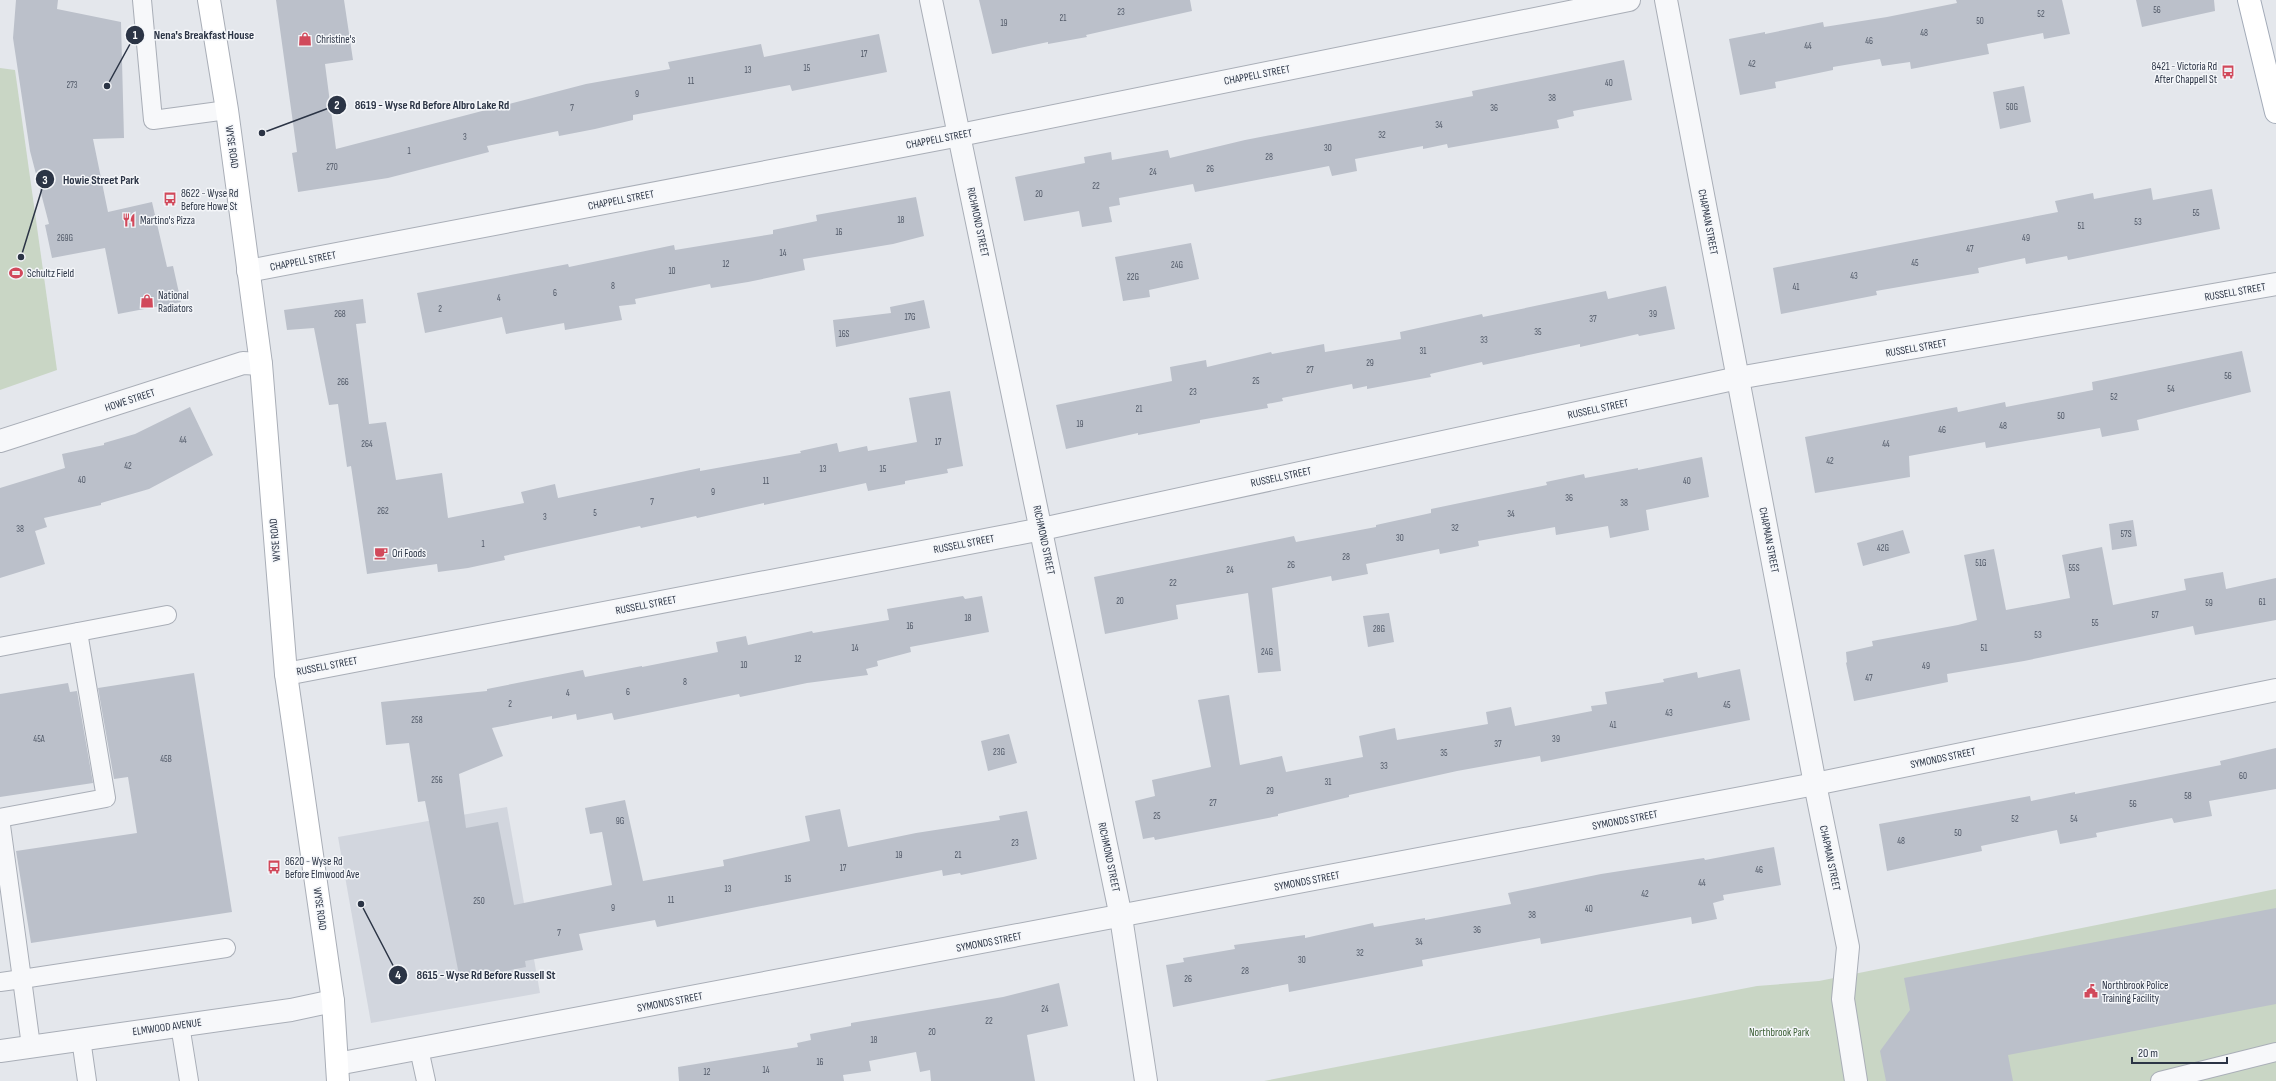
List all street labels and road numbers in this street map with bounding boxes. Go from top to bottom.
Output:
street label: CHAPPELL STREET [1223,62,1292,88]
street label: WYSE ROAD [223,125,241,169]
street label: CHAPPELL STREET [905,126,974,152]
street label: RICHMOND STREET [964,186,992,258]
street label: CHAPPELL STREET [587,187,656,213]
street label: CHAPMAN STREET [1695,188,1721,256]
street label: CHAPPELL STREET [269,248,338,274]
street label: RUSSELL STREET [2203,280,2267,304]
street label: RUSSELL STREET [1884,336,1948,360]
street label: HOWE STREET [103,386,157,414]
street label: RUSSELL STREET [1566,396,1630,422]
street label: RUSSELL STREET [1249,464,1313,490]
street label: RICHMOND STREET [1030,504,1058,576]
street label: CHAPMAN STREET [1756,506,1782,574]
street label: WYSE ROAD [267,518,283,562]
street label: RUSSELL STREET [932,532,996,556]
street label: RUSSELL STREET [614,593,678,617]
street label: RUSSELL STREET [295,654,359,678]
street label: SYMONDS STREET [1909,745,1977,771]
street label: SYMONDS STREET [1591,807,1659,833]
street label: RICHMOND STREET [1095,821,1123,893]
street label: CHAPMAN STREET [1817,824,1843,892]
street label: SYMONDS STREET [1273,868,1341,894]
street label: WYSE ROAD [311,887,329,931]
street label: SYMONDS STREET [955,929,1023,955]
street label: SYMONDS STREET [636,989,704,1015]
street label: ELMWOOD AVENUE [132,1016,202,1038]

